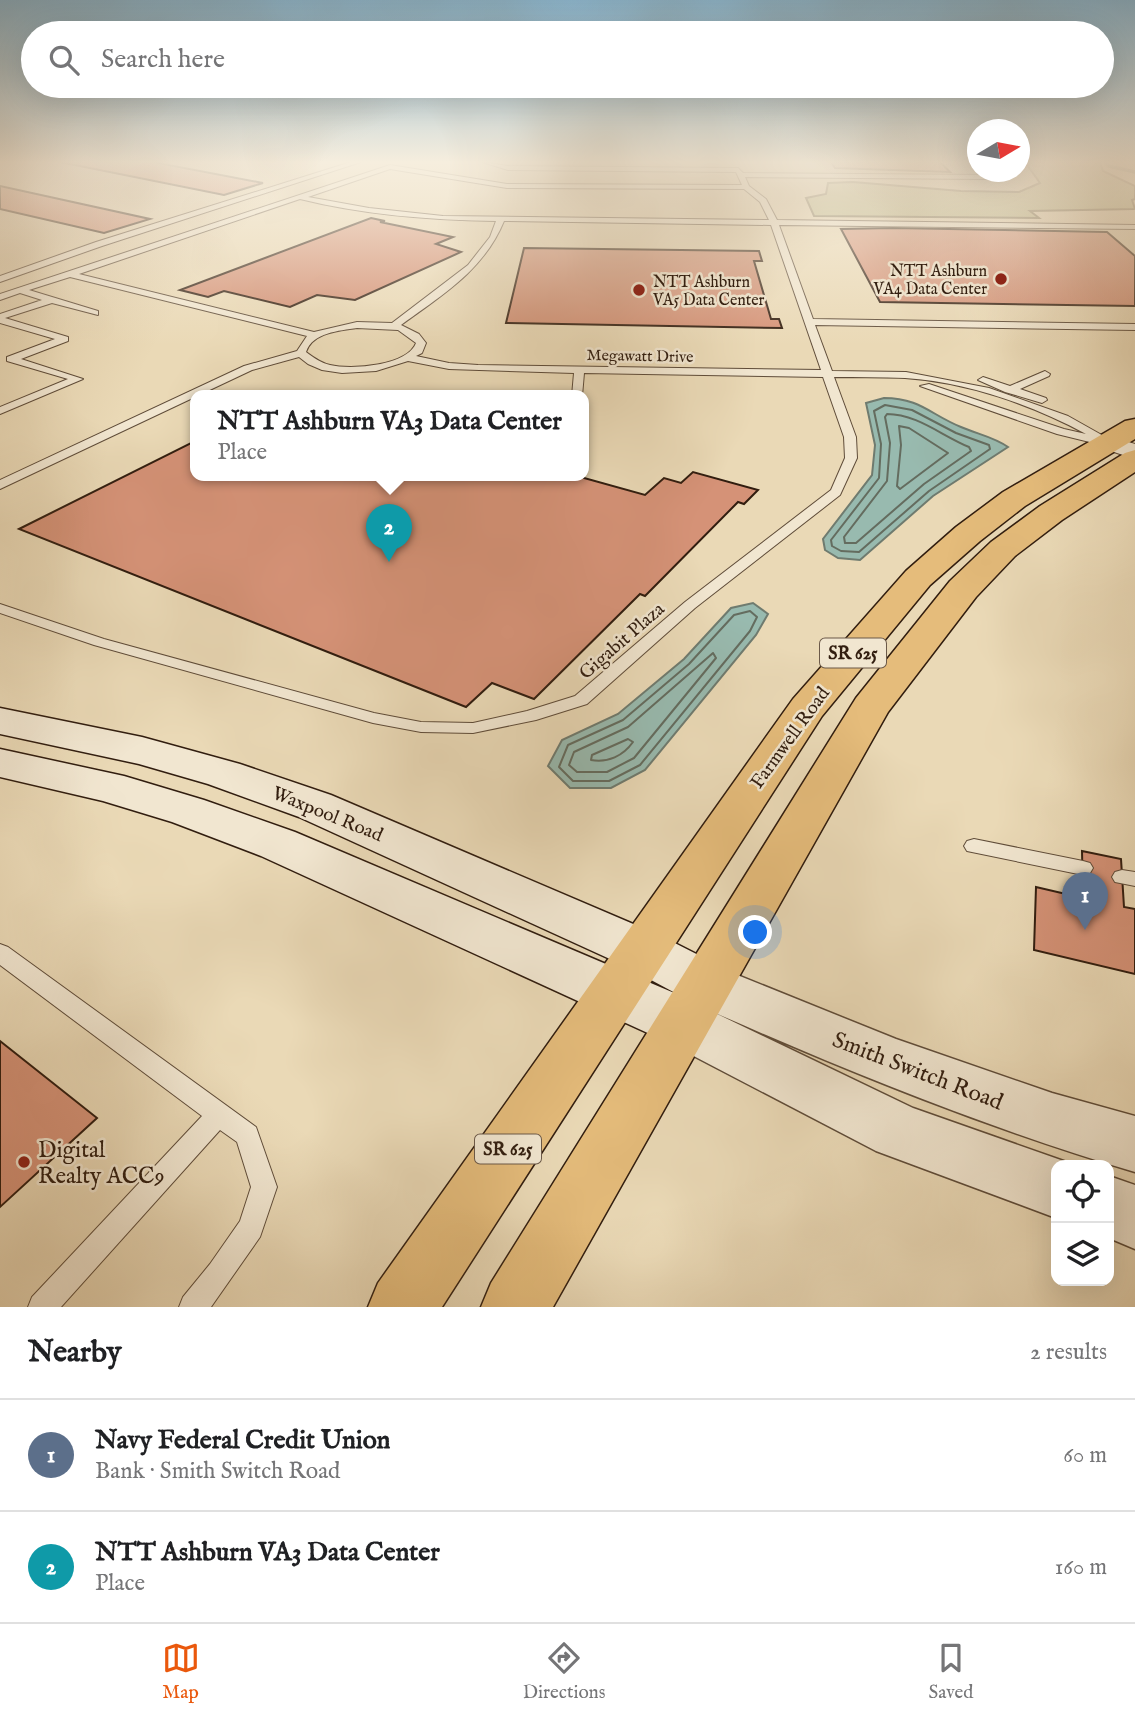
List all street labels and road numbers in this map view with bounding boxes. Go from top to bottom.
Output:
street label: Megawatt Drive [586,346,694,368]
street label: Gigabit Plaza [574,597,671,685]
road number: SR 625 [820,638,886,668]
street label: Farmwell Road [746,682,836,794]
street label: Waxpool Road [268,782,387,848]
street label: Smith Switch Road [828,1026,1008,1118]
road number: SR 625 [475,1134,541,1164]

